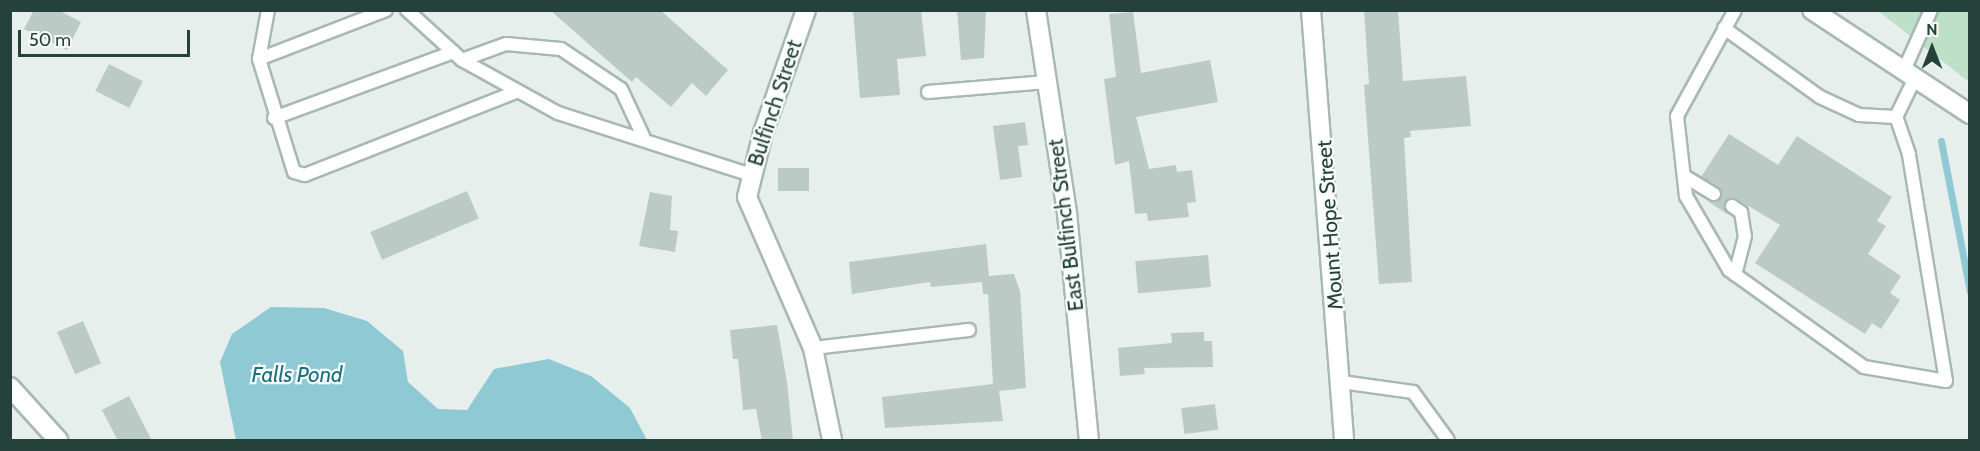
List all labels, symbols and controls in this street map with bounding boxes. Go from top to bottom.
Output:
scale bar [21,18,194,56]
north arrow [1902,18,1962,78]
text: N [1926,20,1938,39]
text: 50 m [29,29,71,51]
street label: Bulfinch Street [743,37,807,169]
street label: East Bulfinch Street [1043,137,1089,313]
street label: Mount Hope Street [1312,139,1348,311]
water label: Falls Pond [252,362,342,388]

